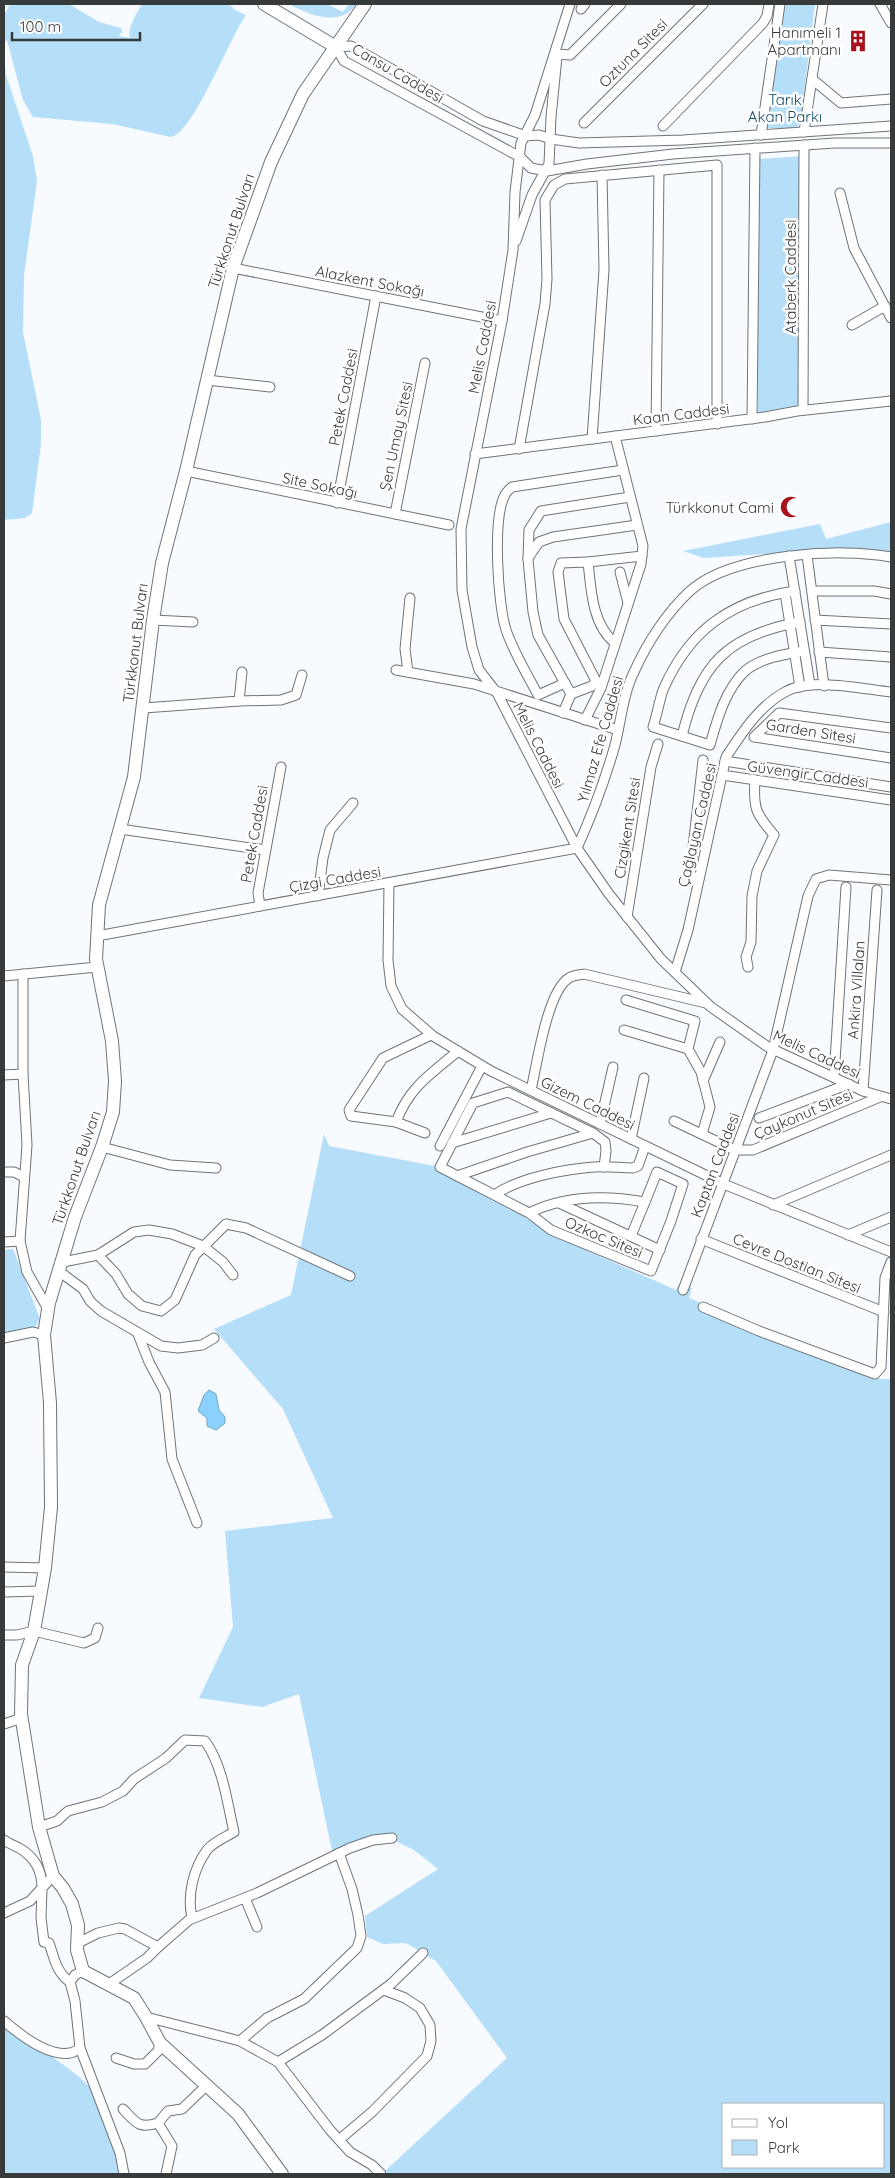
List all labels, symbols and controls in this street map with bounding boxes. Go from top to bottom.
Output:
scale bar [12,10,140,42]
street label: Oztuna Sitesi [595,15,671,91]
text: 100 m [20,17,61,36]
place label: Hanımeli 1 Apartmanı [768,23,841,59]
building icon: Hanımeli 1 Apartmanı [845,28,871,54]
street label: Cansu Caddesi [349,39,447,107]
park label: Tarık Akan Parkı [748,90,822,126]
street label: Türkkonut Bulvarı [203,171,259,291]
street label: Ataberk Caddesi [781,219,800,335]
street label: Alazkent Sokağı [314,261,426,301]
street label: Melis Caddesi [464,299,500,395]
street label: Petek Caddesi [324,347,362,447]
street label: Şen Umay Sitesi [375,380,417,492]
street label: Kaan Caddesi [632,399,730,429]
street label: Site Sokağı [281,468,359,502]
mosque icon: Türkkonut Cami [778,494,804,520]
place label: Türkkonut Cami [666,498,774,517]
street label: Türkkonut Bulvarı [118,582,152,704]
street label: Yılmaz Efe Caddesi [573,674,627,804]
street label: Melis Caddesi [509,699,569,791]
street label: Garden Sitesi [765,715,857,747]
street label: Güvengir Caddesi [746,756,870,792]
street label: Çağlayan Caddesi [673,761,721,889]
street label: Cizgikent Sitesi [610,776,644,880]
street label: Petek Caddesi [236,784,272,884]
street label: Çizgi Caddesi [288,862,382,896]
street label: Ankira Villalan [843,940,869,1040]
street label: Melis Caddesi [770,1025,864,1083]
street label: Gizem Caddesi [538,1072,638,1134]
street label: Çaykonut Sitesi [751,1085,855,1143]
street label: Türkkonut Bulvarı [47,1108,105,1228]
street label: Kaptan Caddesi [686,1110,744,1220]
street label: Ozkoc Sitesi [562,1212,646,1262]
street label: Cevre Dostian Sitesi [730,1229,864,1297]
legend [722,2103,885,2168]
text: Yol [768,2113,788,2132]
text: Park [768,2138,800,2157]

